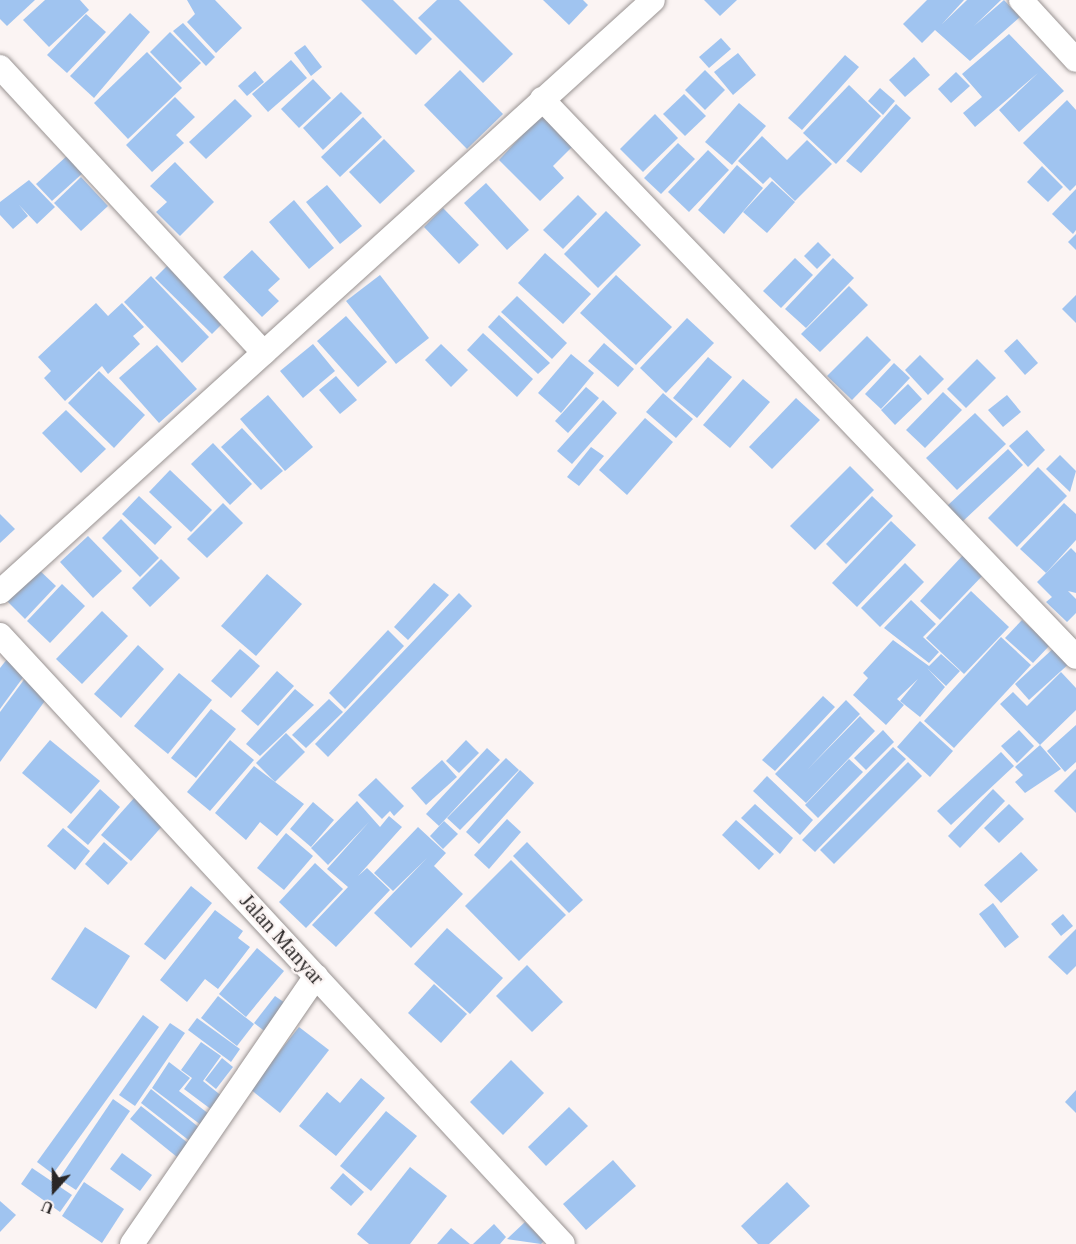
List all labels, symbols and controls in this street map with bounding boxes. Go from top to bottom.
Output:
street label: Jalan Manyar [235,888,329,990]
north arrow [24,1160,84,1220]
text: U [39,1197,56,1217]

